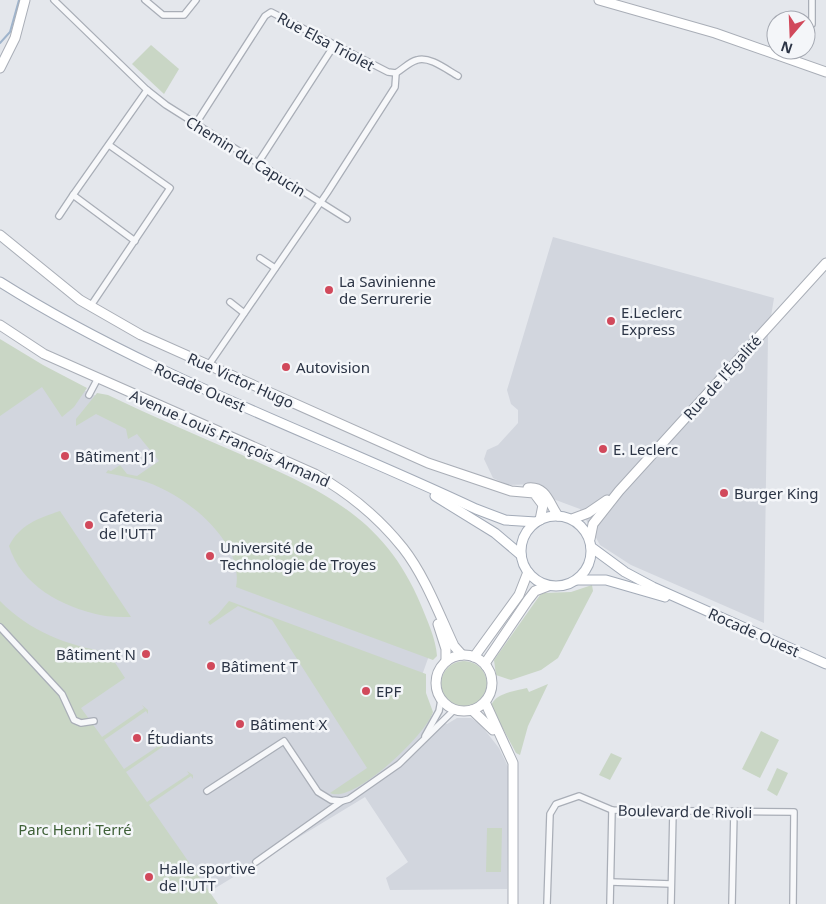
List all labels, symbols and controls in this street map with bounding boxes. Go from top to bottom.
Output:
street label: Rue Elsa Triolet [274,7,379,75]
north arrow [766,10,816,60]
text: N [778,37,795,59]
street label: Chemin du Capucin [182,111,310,201]
place label: La Savinienne de Serrurerie [339,271,436,308]
marker: La Savinienne de Serrurerie [323,284,335,296]
place label: E.Leclerc Express [621,302,682,339]
marker: E.Leclerc Express [605,315,617,327]
street label: Rue de l'Égalité [679,330,765,424]
street label: Rue Victor Hugo [185,348,297,412]
place label: Autovision [296,357,370,377]
street label: Rocade Ouest [151,358,249,416]
marker: Autovision [280,361,292,373]
street label: Avenue Louis François Armand [127,385,333,491]
place label: E. Leclerc [613,439,678,459]
marker: E. Leclerc [597,443,609,455]
place label: Bâtiment J1 [75,446,156,466]
marker: Bâtiment J1 [59,450,71,462]
place label: Burger King [734,483,819,503]
marker: Burger King [718,487,730,499]
place label: Cafeteria de l'UTT [99,506,163,543]
marker: Cafeteria de l'UTT [83,519,95,531]
place label: Université de Technologie de Troyes [220,537,376,574]
marker: Université de Technologie de Troyes [204,550,216,562]
street label: Rocade Ouest [705,603,803,661]
place label: Bâtiment N [56,644,136,664]
marker: Bâtiment N [140,648,152,660]
place label: Bâtiment T [221,656,299,676]
marker: Bâtiment T [205,660,217,672]
place label: EPF [376,681,401,701]
marker: EPF [360,685,372,697]
place label: Bâtiment X [250,714,328,734]
marker: Bâtiment X [234,718,246,730]
place label: Étudiants [147,728,213,748]
marker: Étudiants [131,732,143,744]
street label: Boulevard de Rivoli [618,800,752,822]
park label: Parc Henri Terré [18,819,132,839]
place label: Halle sportive de l'UTT [159,858,256,895]
marker: Halle sportive de l'UTT [143,871,155,883]

